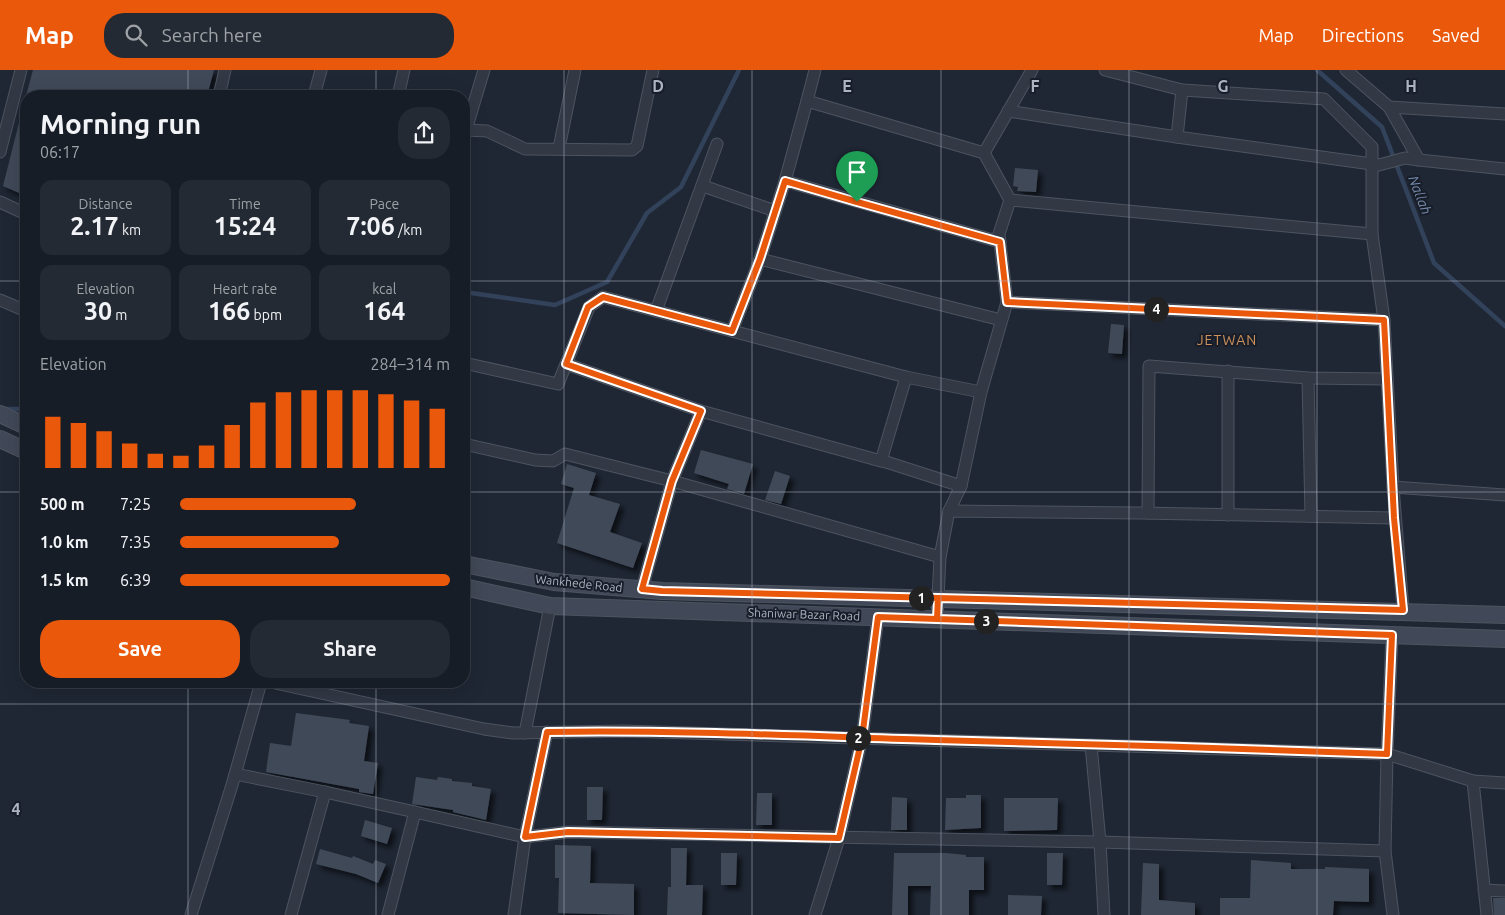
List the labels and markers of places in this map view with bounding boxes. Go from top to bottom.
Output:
pin [836,151,878,202]
pin: 4 [1144,296,1168,322]
pin: 1 [908,586,934,610]
pin: 3 [974,608,998,634]
pin: 2 [846,726,870,750]

